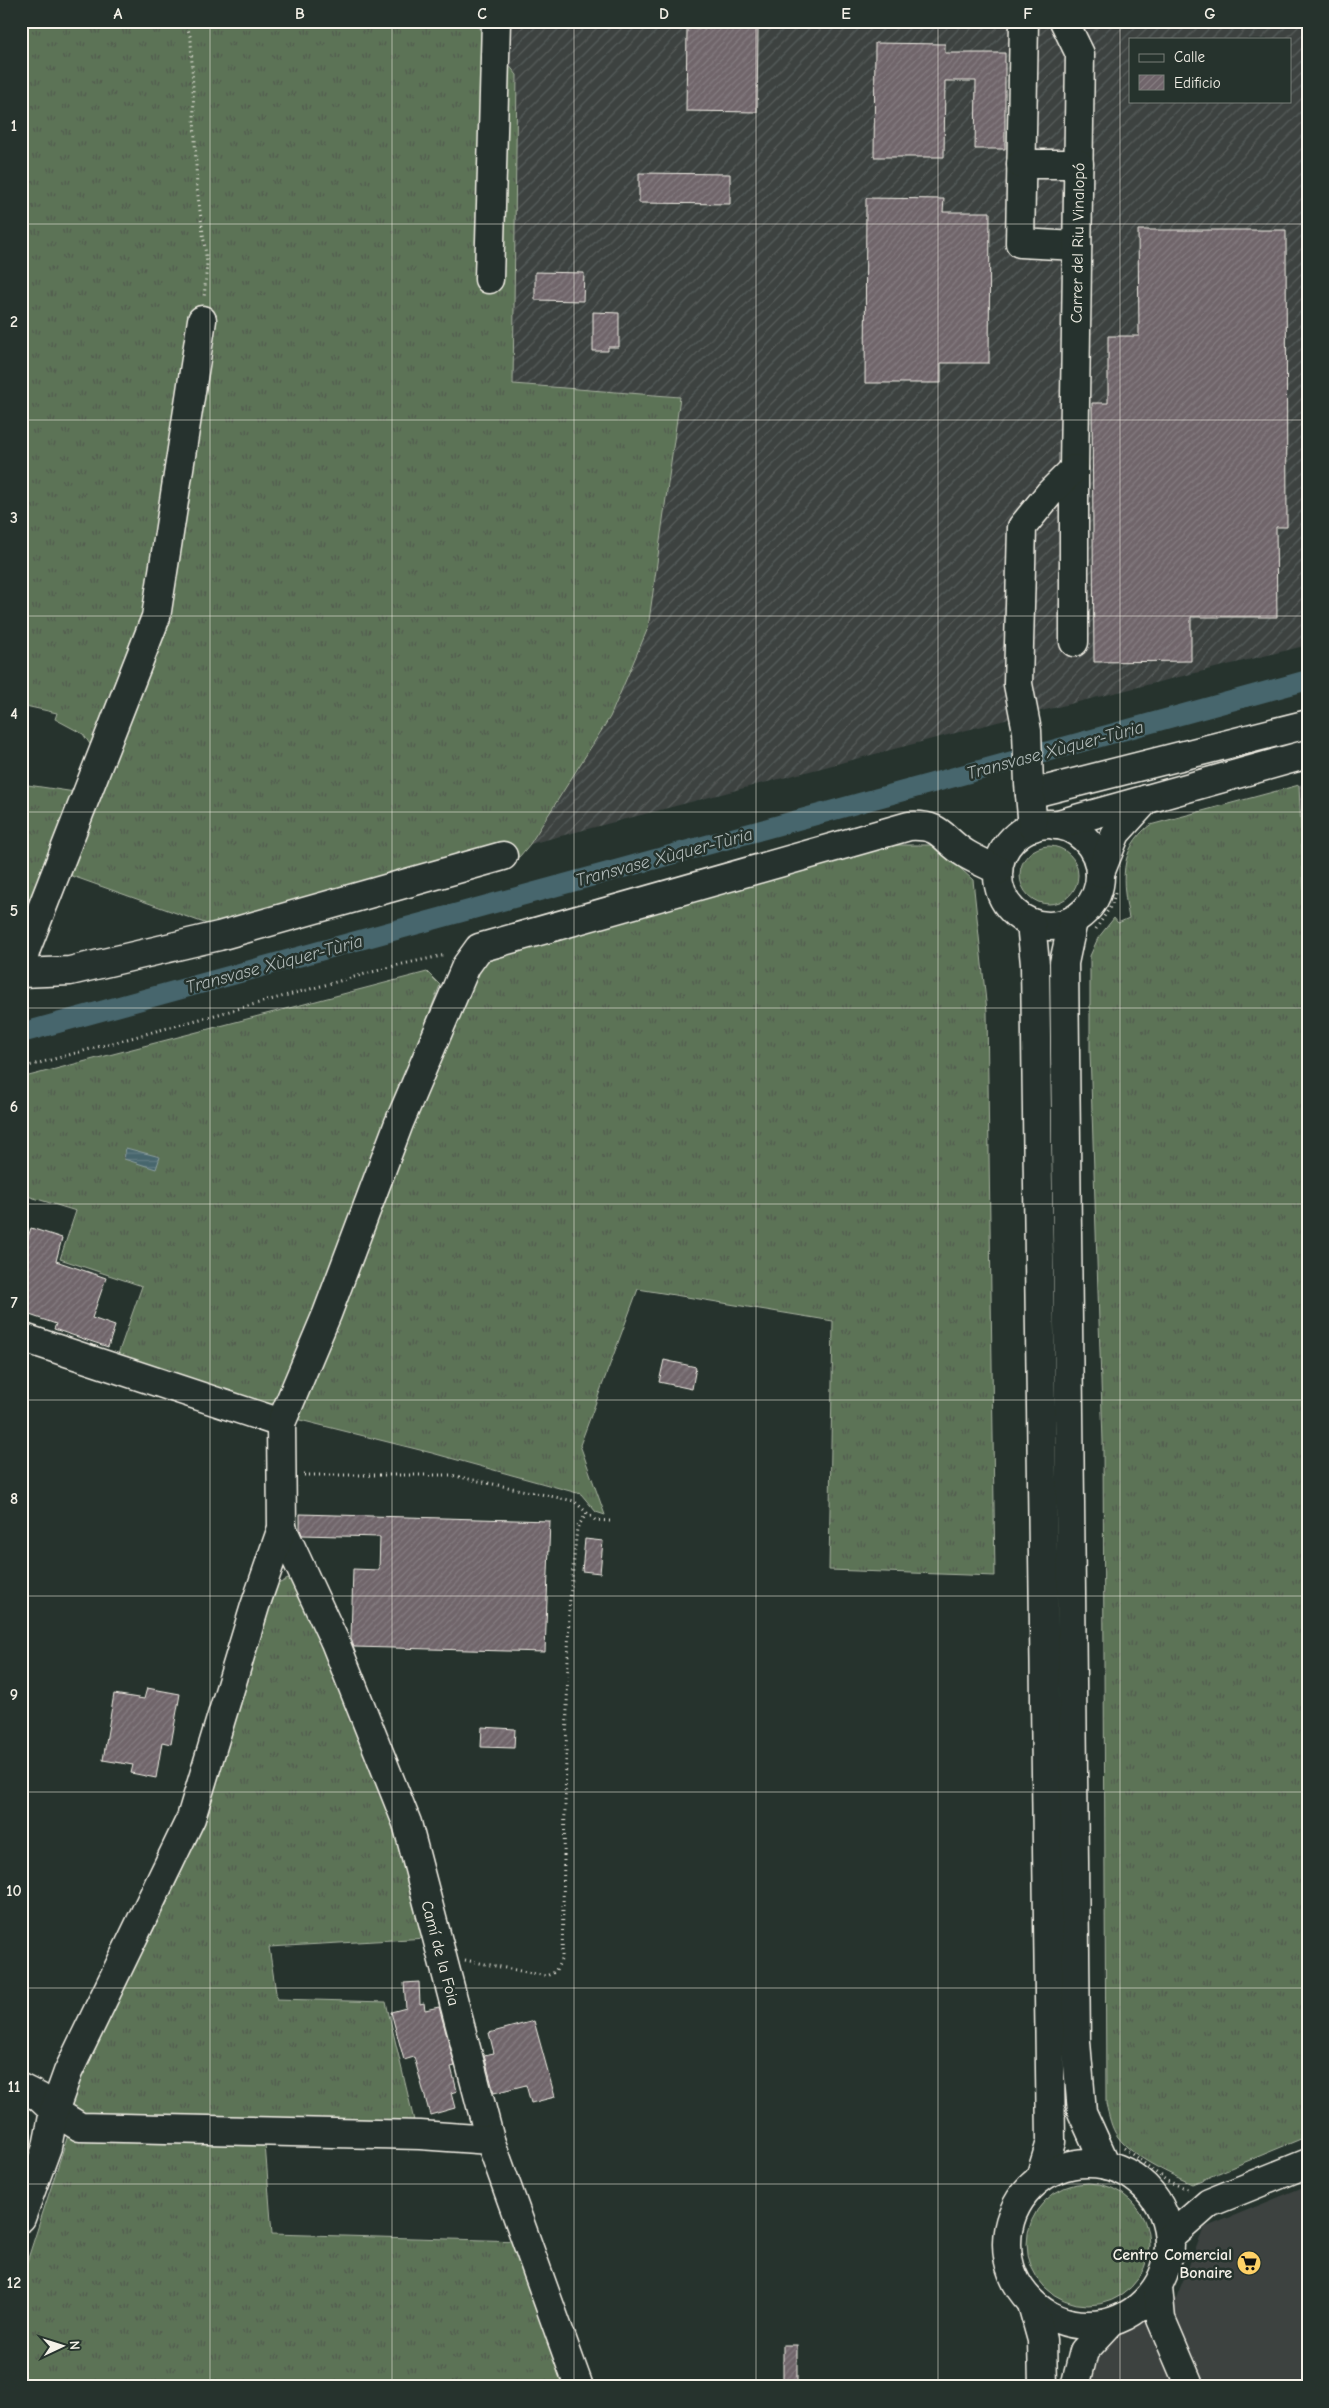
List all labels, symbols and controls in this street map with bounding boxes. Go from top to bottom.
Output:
text: A [114,5,123,23]
text: B [295,5,305,23]
text: C [477,5,487,23]
text: D [659,5,669,23]
text: E [841,5,851,23]
text: F [1023,5,1033,23]
text: G [1204,5,1216,23]
legend [1129,38,1292,102]
text: Calle [1174,48,1206,66]
text: Edificio [1174,74,1221,92]
text: 1 [11,117,17,135]
street label: Carrer del Riu Vinalopó [1068,163,1088,323]
text: 2 [10,313,18,331]
text: 3 [10,509,18,527]
text: 4 [10,705,18,723]
water label: Transvase Xùquer-Tùria [964,717,1146,784]
water label: Transvase Xùquer-Tùria [573,824,755,891]
text: 5 [10,902,18,920]
water label: Transvase Xùquer-Tùria [183,931,365,998]
text: 6 [10,1098,18,1116]
text: 7 [10,1294,18,1312]
text: 8 [10,1490,18,1508]
text: 9 [10,1686,18,1704]
text: 10 [6,1882,22,1900]
street label: Camí de la Foia [417,1899,463,2008]
text: 11 [8,2078,20,2096]
place label: Centro Comercial Bonaire [1113,2246,1232,2282]
supermarket icon: Centro Comercial Bonaire [1236,2250,1262,2276]
text: 12 [7,2274,21,2292]
north arrow [38,2320,88,2370]
text: N [66,2340,83,2350]

